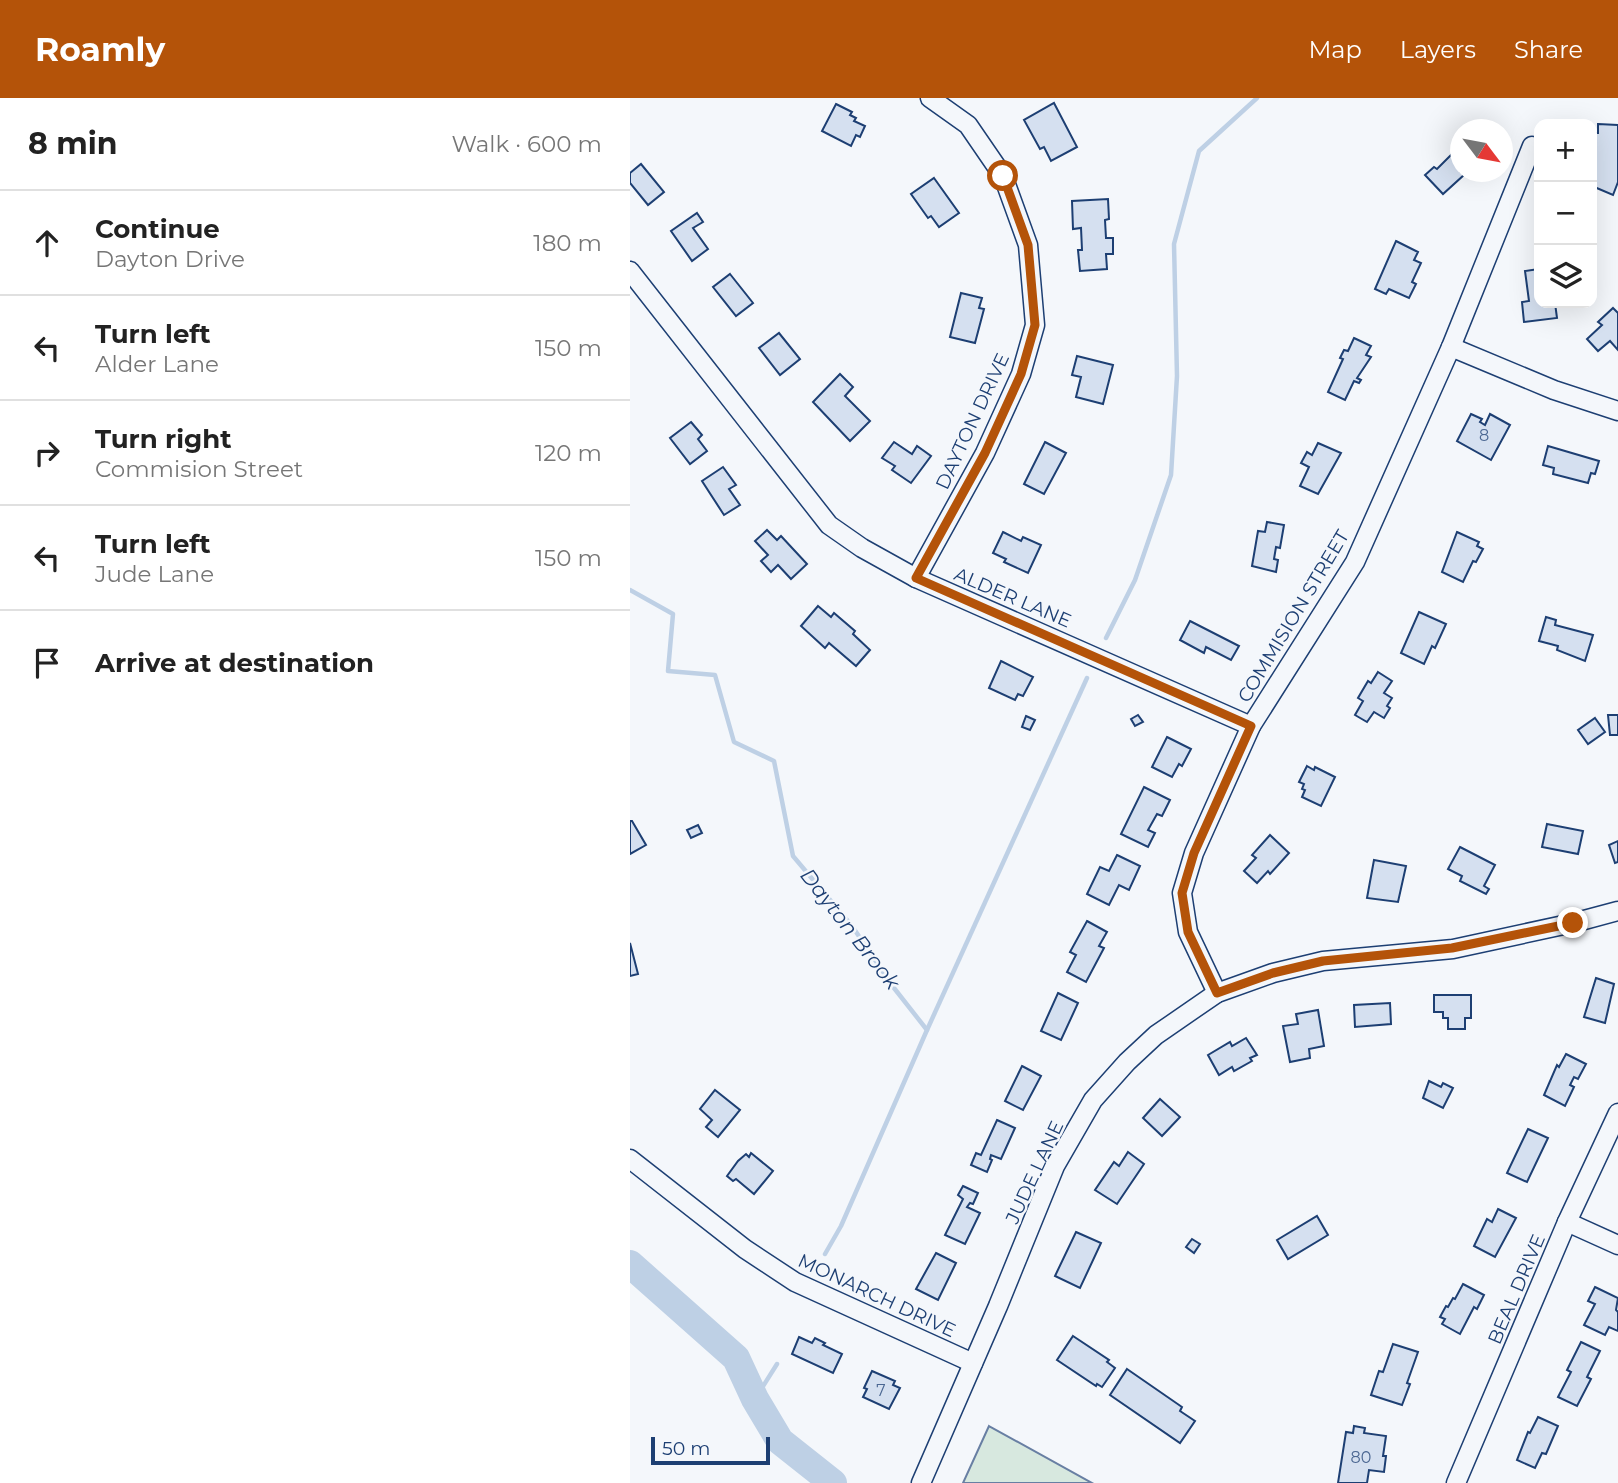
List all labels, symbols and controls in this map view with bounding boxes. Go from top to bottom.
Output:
text: Roamly [35,29,165,69]
text: Map [1308,35,1362,64]
text: Layers [1400,35,1476,64]
text: Share [1514,35,1583,64]
north arrow [1450,119,1513,182]
map controls [1534,119,1597,308]
button: + [1534,119,1597,182]
text: 8 min [28,125,118,162]
text: Walk · 600 m [451,130,602,158]
route start [987,160,1018,191]
button: − [1534,182,1597,245]
text: Continue [95,213,220,245]
icon: ahead [28,224,66,262]
text: 180 m [533,229,602,257]
text: Dayton Drive [95,245,245,273]
button: layers [1534,245,1597,308]
text: Turn left [95,318,211,350]
icon: left [28,329,66,367]
text: 150 m [535,334,602,362]
street label: DAYTON DRIVE [931,349,1014,493]
text: Alder Lane [95,350,219,378]
text: Turn right [95,423,231,455]
house number: 8 [1479,426,1489,445]
icon: right [28,434,66,472]
text: 120 m [535,439,602,467]
text: Commision Street [95,455,303,483]
street label: COMMISION STREET [1233,526,1354,707]
text: Turn left [95,528,211,560]
icon: left [28,539,66,577]
text: 150 m [535,544,602,572]
text: Jude Lane [95,560,214,588]
street label: ALDER LANE [951,562,1075,632]
icon: arrive [28,644,66,682]
text: Arrive at destination [95,647,374,679]
water label: Dayton Brook [795,863,906,995]
route end [1557,907,1588,938]
street label: JUDE LANE [1000,1117,1068,1228]
street label: BEAL DRIVE [1483,1231,1550,1348]
street label: MONARCH DRIVE [794,1249,959,1342]
house number: 7 [876,1381,886,1400]
scale bar [651,1434,770,1466]
text: 50 m [662,1437,710,1460]
house number: 80 [1351,1448,1371,1467]

